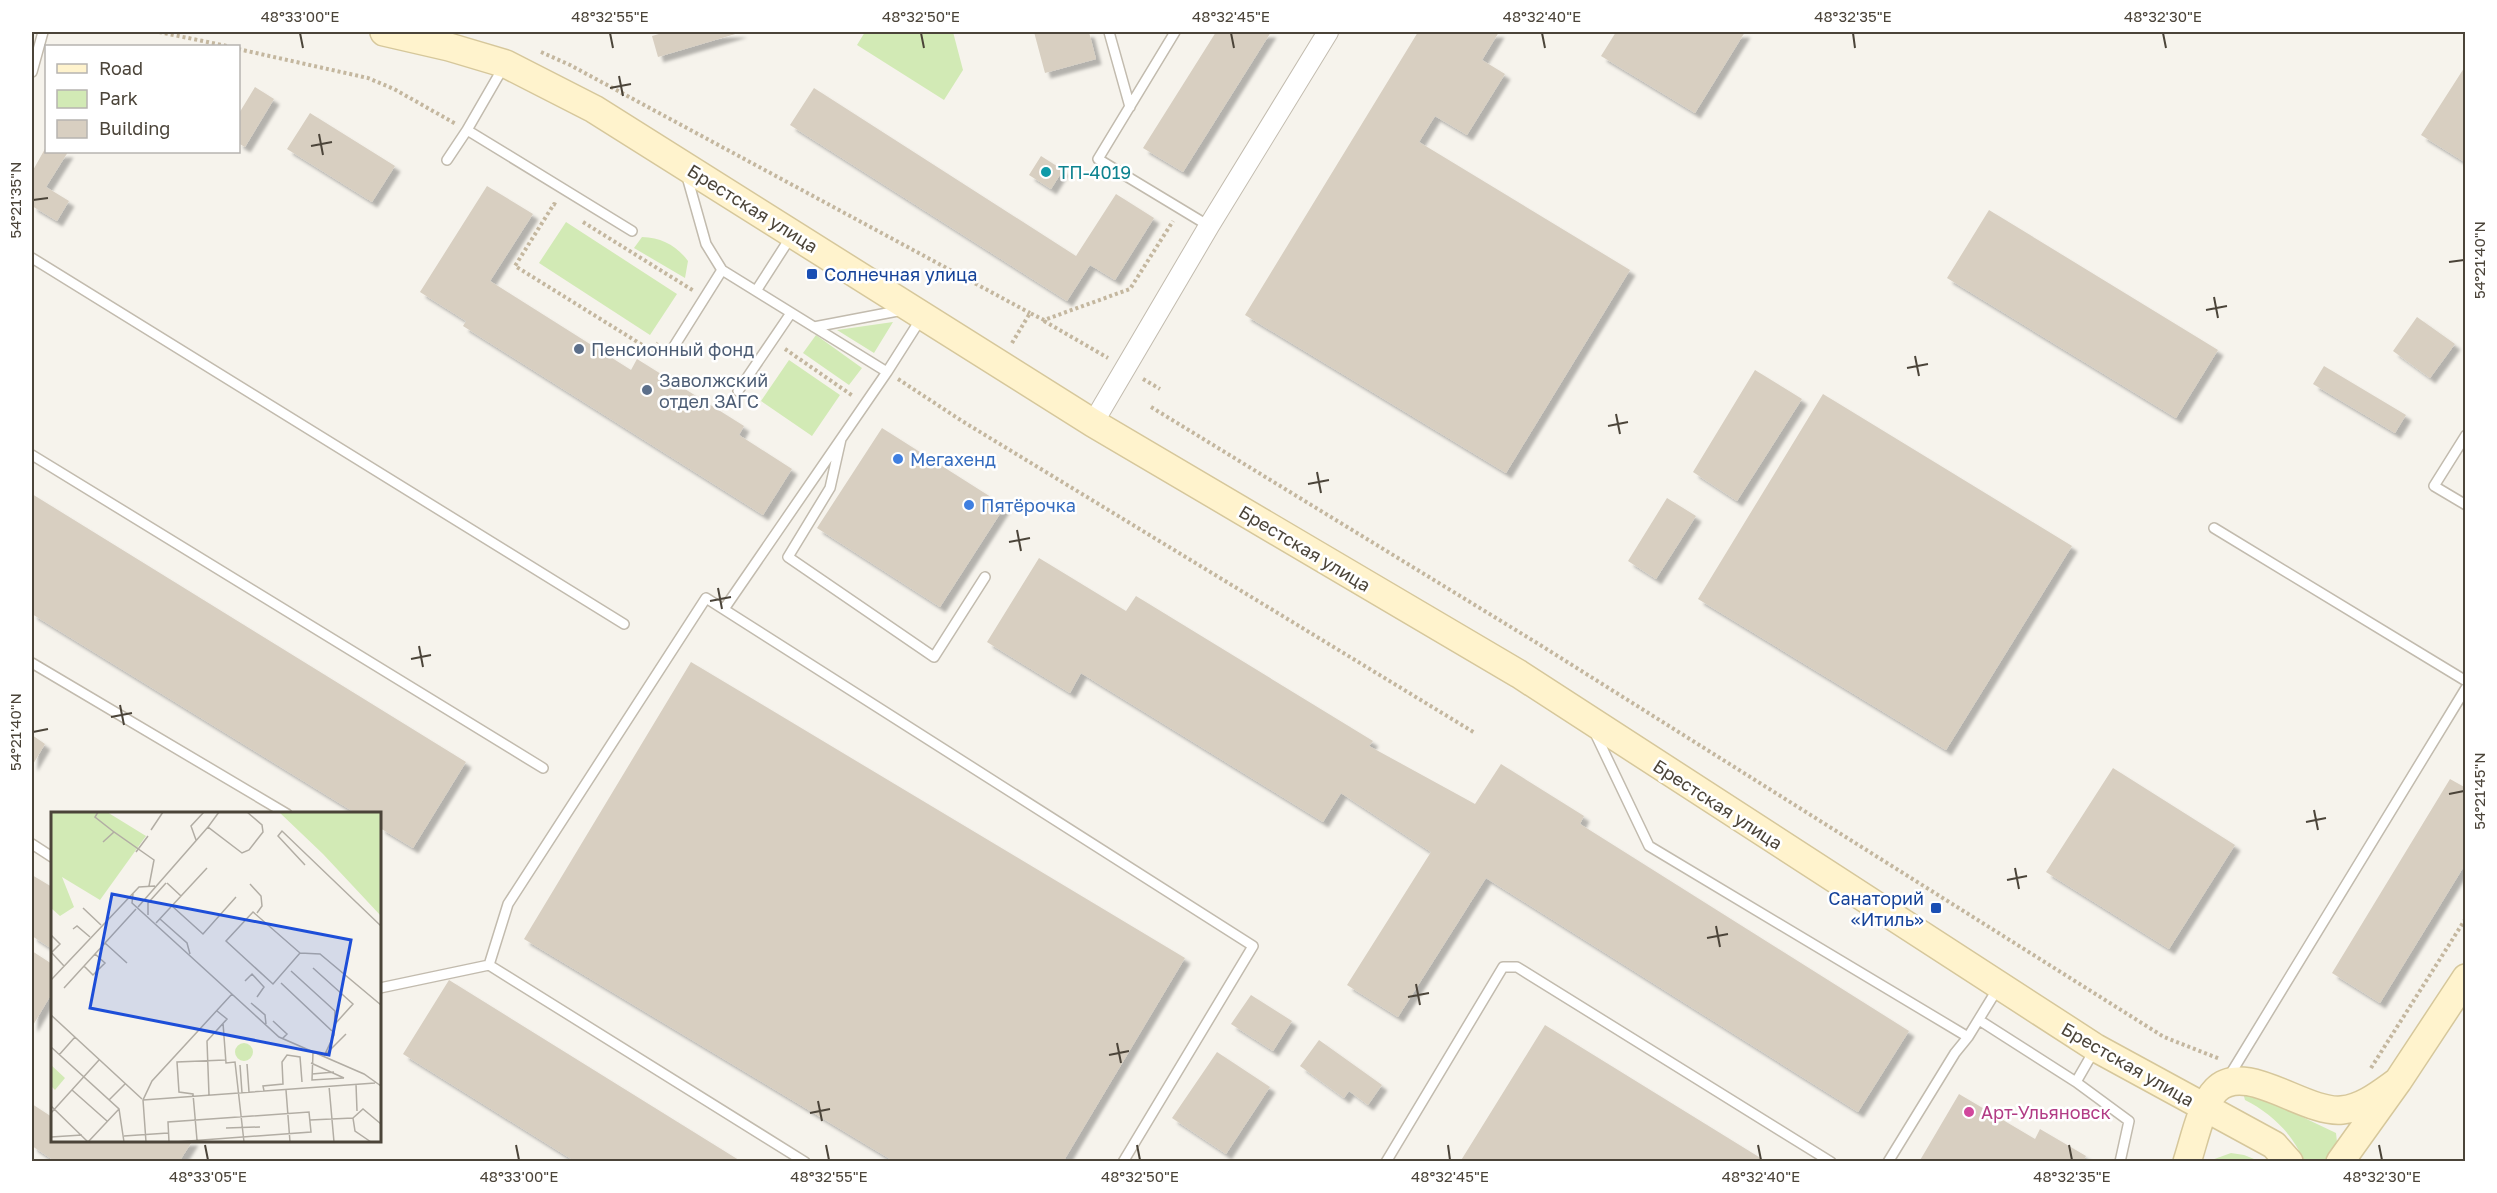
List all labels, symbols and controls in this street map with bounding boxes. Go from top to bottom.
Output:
text: 48°33'00"E [261,7,339,25]
text: 48°32'55"E [571,7,649,25]
text: 48°32'50"E [882,7,960,25]
text: 48°32'45"E [1192,7,1270,25]
text: 48°32'40"E [1503,7,1581,25]
text: 48°32'35"E [1814,7,1892,25]
text: 48°32'30"E [2124,7,2202,25]
legend [45,45,240,153]
text: Road [99,57,143,79]
text: Park [99,87,138,109]
text: Building [99,117,170,139]
street label: Брестская улица [684,159,822,257]
place label: ТП-4019 [1058,161,1131,183]
text: 54°21'35"N [6,162,24,238]
marker: ТП-4019 [1039,165,1053,179]
text: 54°21'40"N [2470,221,2488,299]
place label: Солнечная улица [824,263,977,285]
marker: Солнечная улица [805,267,819,281]
place label: Пенсионный фонд [591,338,754,360]
marker: Пенсионный фонд [572,342,586,356]
place label: Заволжский отдел ЗАГС [659,369,768,412]
marker: Заволжский отдел ЗАГС [640,383,654,397]
place label: Мегахенд [910,448,996,470]
marker: Мегахенд [891,452,905,466]
place label: Пятёрочка [981,494,1076,516]
marker: Пятёрочка [962,498,976,512]
street label: Брестская улица [1235,500,1375,596]
text: 54°21'40"N [6,693,24,771]
text: 54°21'45"N [2470,752,2488,830]
street label: Брестская улица [1649,754,1787,854]
inset map [51,812,381,1142]
place label: Санаторий «Итиль» [1828,887,1924,930]
marker: Санаторий «Итиль» [1929,901,1943,915]
street label: Брестская улица [2058,1017,2198,1111]
place label: Арт-Ульяновск [1981,1101,2111,1123]
marker: Арт-Ульяновск [1962,1105,1976,1119]
text: 48°33'05"E [169,1167,247,1185]
text: 48°33'00"E [480,1167,558,1185]
text: 48°32'55"E [790,1167,868,1185]
text: 48°32'50"E [1101,1167,1179,1185]
text: 48°32'45"E [1411,1167,1489,1185]
text: 48°32'40"E [1722,1167,1800,1185]
text: 48°32'35"E [2033,1167,2111,1185]
text: 48°32'30"E [2343,1167,2421,1185]

